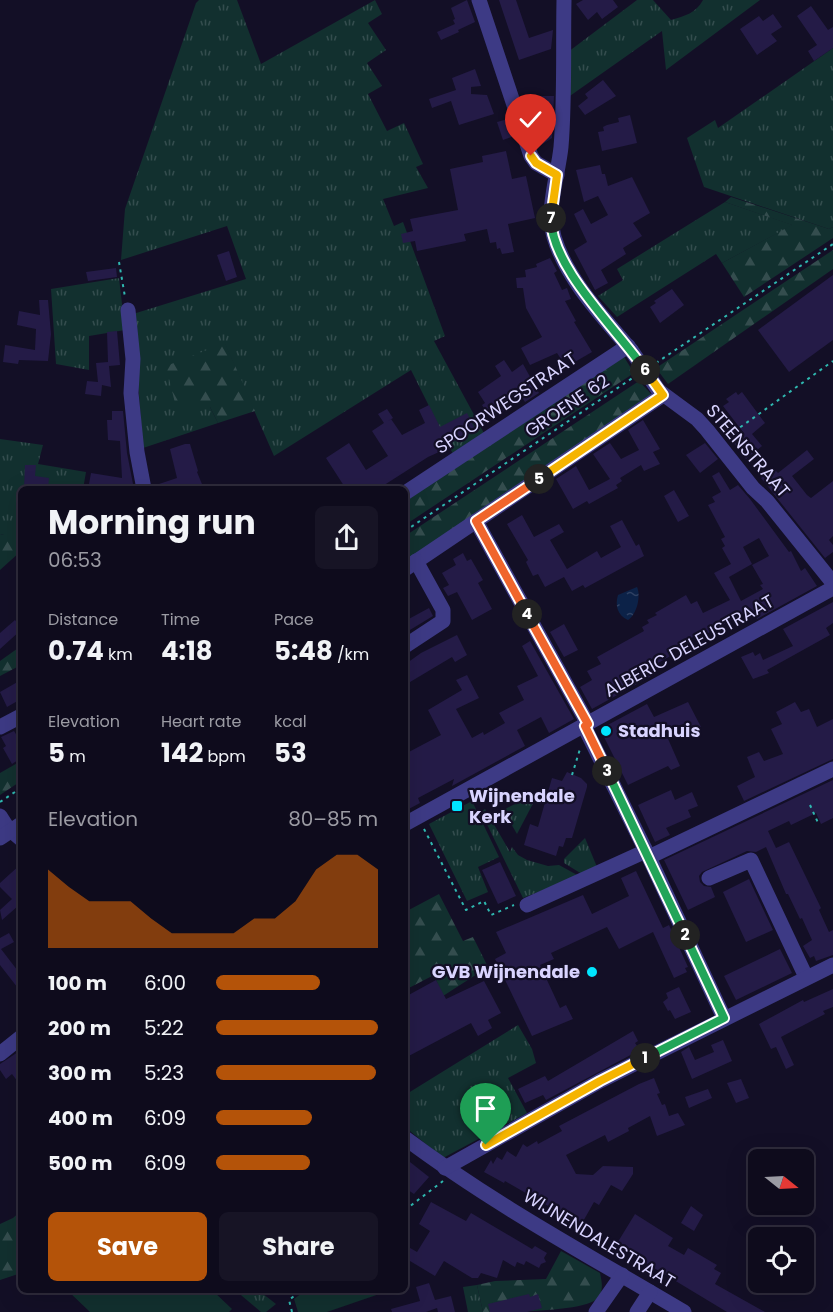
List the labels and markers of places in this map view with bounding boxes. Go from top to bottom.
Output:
pin [505,94,556,156]
pin: 7 [536,203,566,233]
pin: 6 [630,355,660,385]
pin: 5 [524,464,554,494]
pin: 4 [512,599,542,629]
place label: Stadhuis [618,718,700,743]
marker: Stadhuis [599,724,613,738]
pin: 3 [592,756,622,786]
place label: Wijnendale Kerk [469,783,575,829]
marker: Wijnendale Kerk [450,799,464,813]
pin: 2 [670,920,700,950]
place label: GVB Wijnendale [432,959,580,984]
marker: GVB Wijnendale [585,965,599,979]
pin: 1 [630,1043,660,1073]
pin [460,1083,511,1145]

